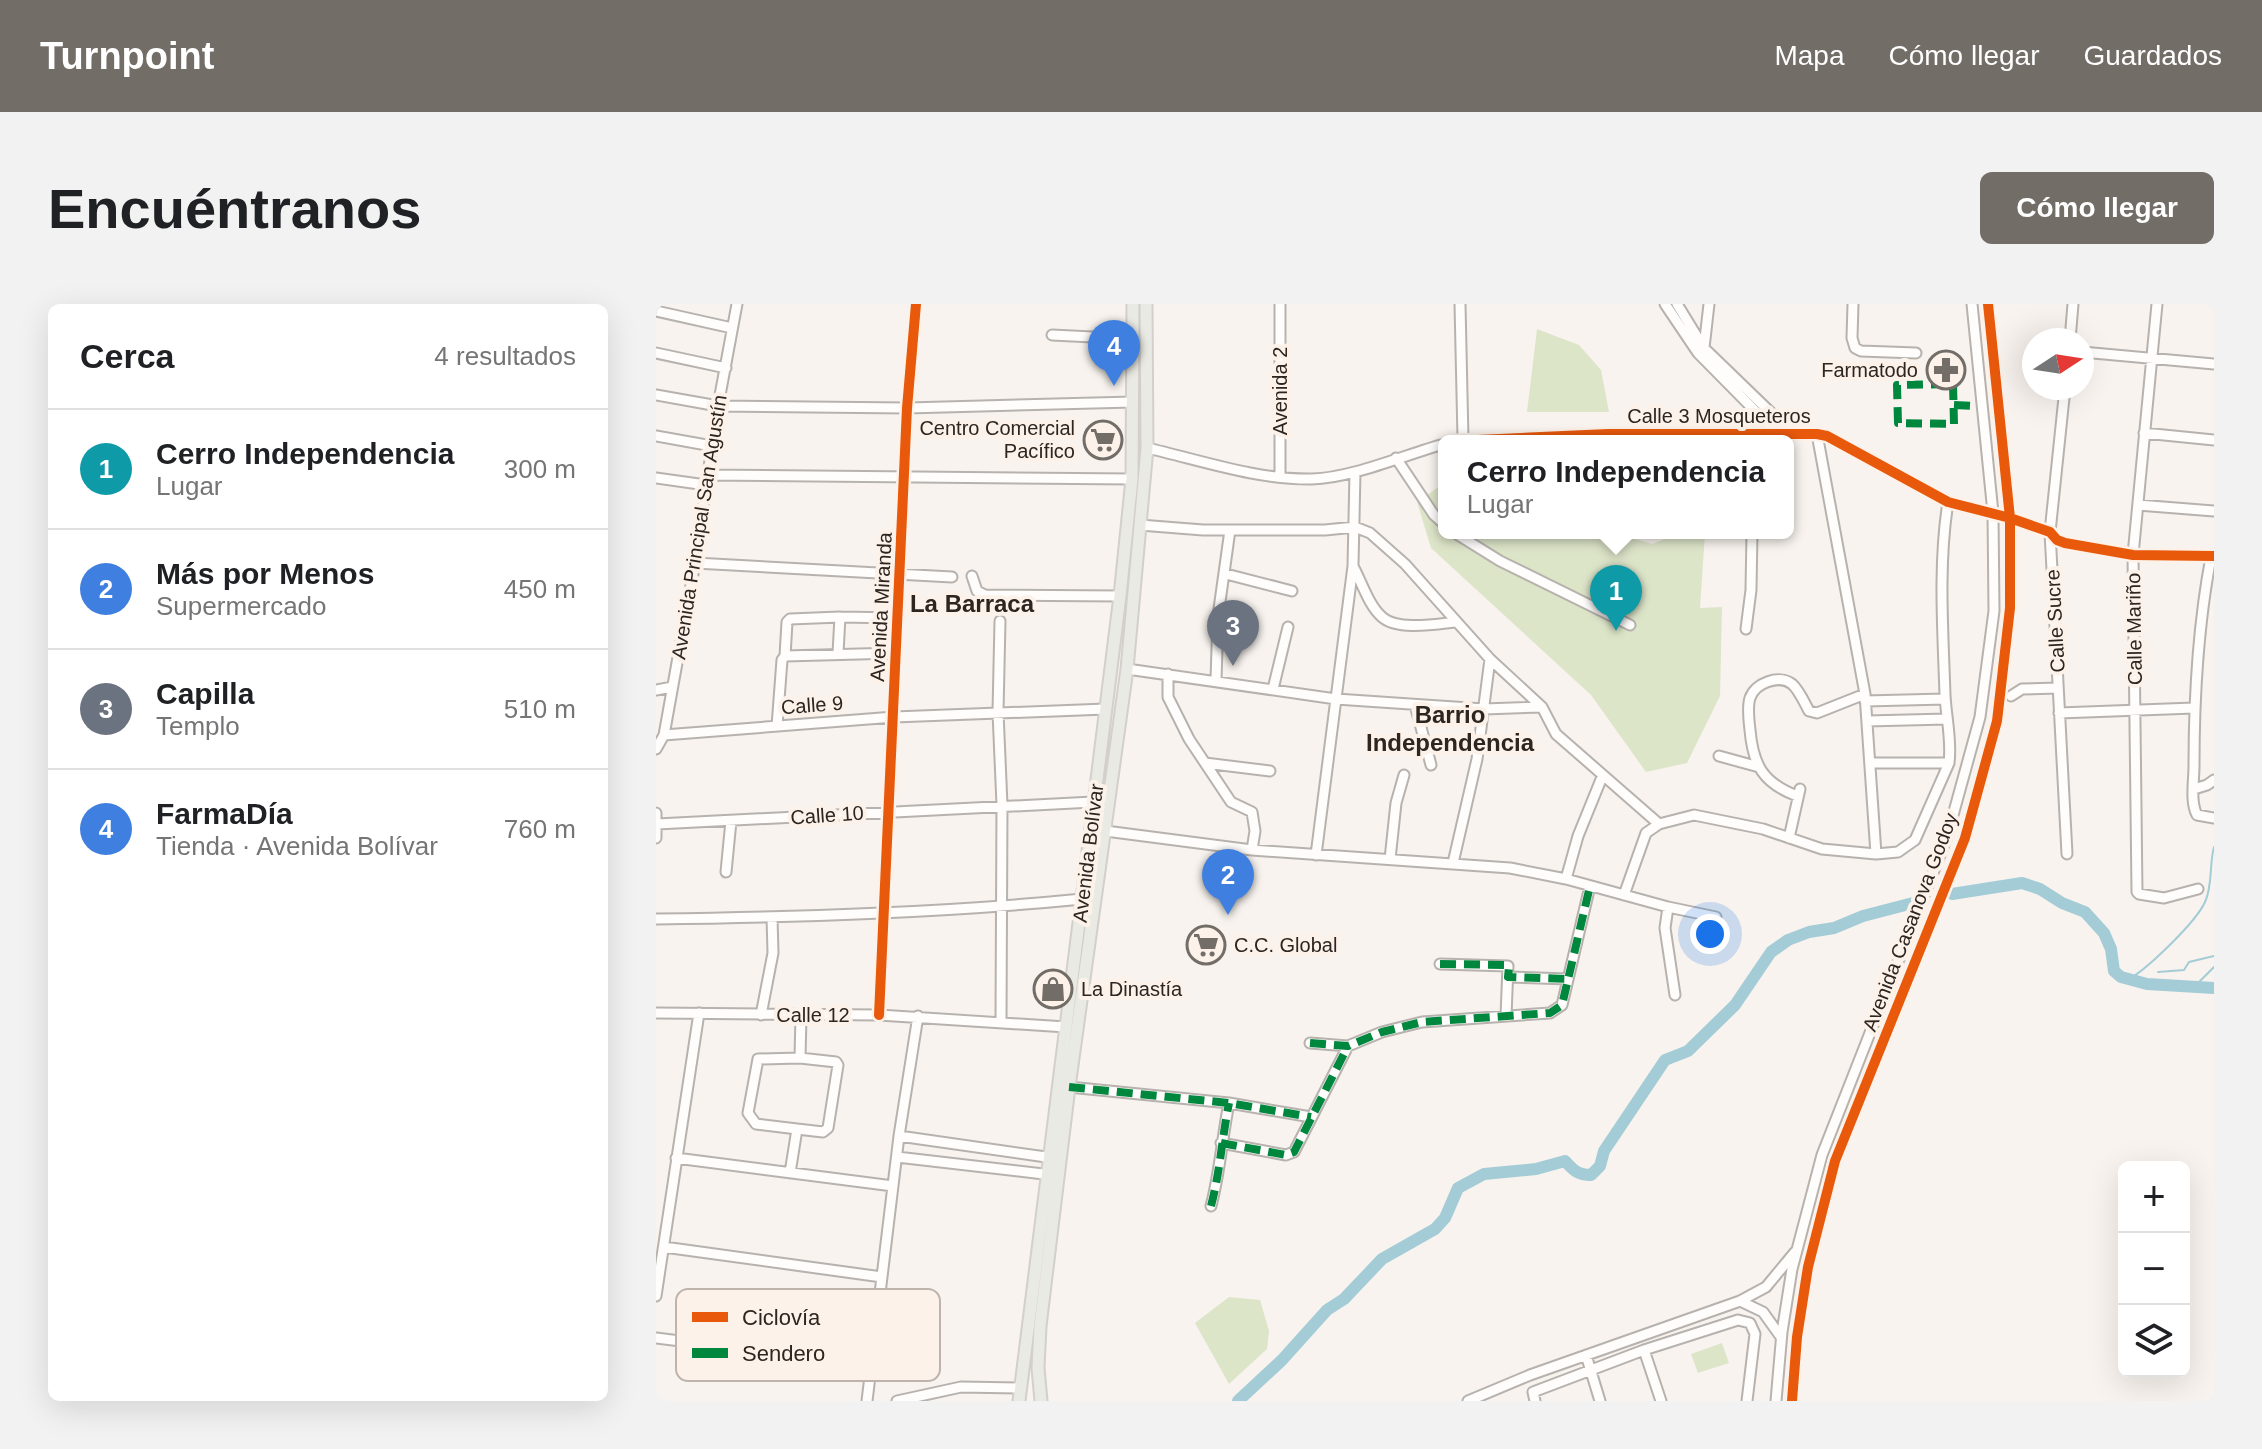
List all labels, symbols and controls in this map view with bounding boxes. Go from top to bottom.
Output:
text: Turnpoint [40,35,214,77]
text: Mapa [1774,40,1845,71]
text: Cómo llegar [1889,40,2039,71]
text: Guardados [2083,40,2222,71]
button: Cómo llegar [1980,172,2214,244]
text: Encuéntranos [48,177,421,240]
pin: 4 [1088,320,1140,386]
north arrow [2022,328,2094,400]
text: Cerca [80,337,175,375]
text: 4 resultados [434,341,576,371]
street label: Avenida 2 [1269,347,1291,435]
pharmacy icon: Farmatodo [1925,349,1967,391]
place label: Farmatodo [1821,359,1918,381]
street label: Avenida Principal San Agustín [667,393,731,661]
street label: Calle 3 Mosqueteros [1627,405,1811,427]
place label: Centro Comercial Pacífico [919,417,1075,462]
supermarket icon: Centro Comercial Pacífico [1082,419,1124,461]
popup [1438,435,1794,539]
text: Cerro Independencia [156,437,454,470]
text: 1 [99,454,113,484]
text: 300 m [504,454,576,484]
text: Cerro Independencia [1467,455,1765,488]
text: Lugar [156,471,223,501]
text: Lugar [1467,489,1533,519]
street label: Avenida Miranda [866,531,896,682]
text: Más por Menos [156,557,374,590]
pin: 1 [1590,565,1642,631]
street label: Calle Sucre [2041,569,2069,673]
street label: Calle Mariño [2122,573,2146,685]
text: 2 [99,574,113,604]
text: 450 m [504,574,576,604]
district label: La Barraca [910,590,1035,617]
text: Supermercado [156,591,327,621]
pin: 3 [1207,600,1259,666]
text: Capilla [156,677,254,710]
street label: Calle 9 [780,692,844,718]
text: 3 [99,694,113,724]
text: 510 m [504,694,576,724]
district label: Barrio Independencia [1366,701,1535,756]
text: Templo [156,711,240,741]
street label: Avenida Bolívar [1069,782,1107,924]
text: FarmaDía [156,797,293,830]
street label: Calle 10 [790,801,864,829]
street label: Avenida Casanova Godoy [1858,810,1962,1034]
text: 4 [99,814,113,844]
text: 760 m [504,814,576,844]
text: Tienda · Avenida Bolívar [156,831,438,861]
pin: 2 [1202,849,1254,915]
your location [1690,914,1730,954]
supermarket icon: C.C. Global [1185,924,1227,966]
place label: C.C. Global [1234,934,1337,956]
shop icon: La Dinastía [1032,968,1074,1010]
place label: La Dinastía [1081,978,1183,1000]
street label: Calle 12 [776,1004,850,1026]
map controls [2118,1161,2190,1377]
button: + [2118,1161,2190,1233]
button: − [2118,1233,2190,1305]
legend [676,1289,940,1381]
text: Ciclovía [742,1305,821,1330]
button: layers [2118,1305,2190,1377]
text: Sendero [742,1341,825,1366]

